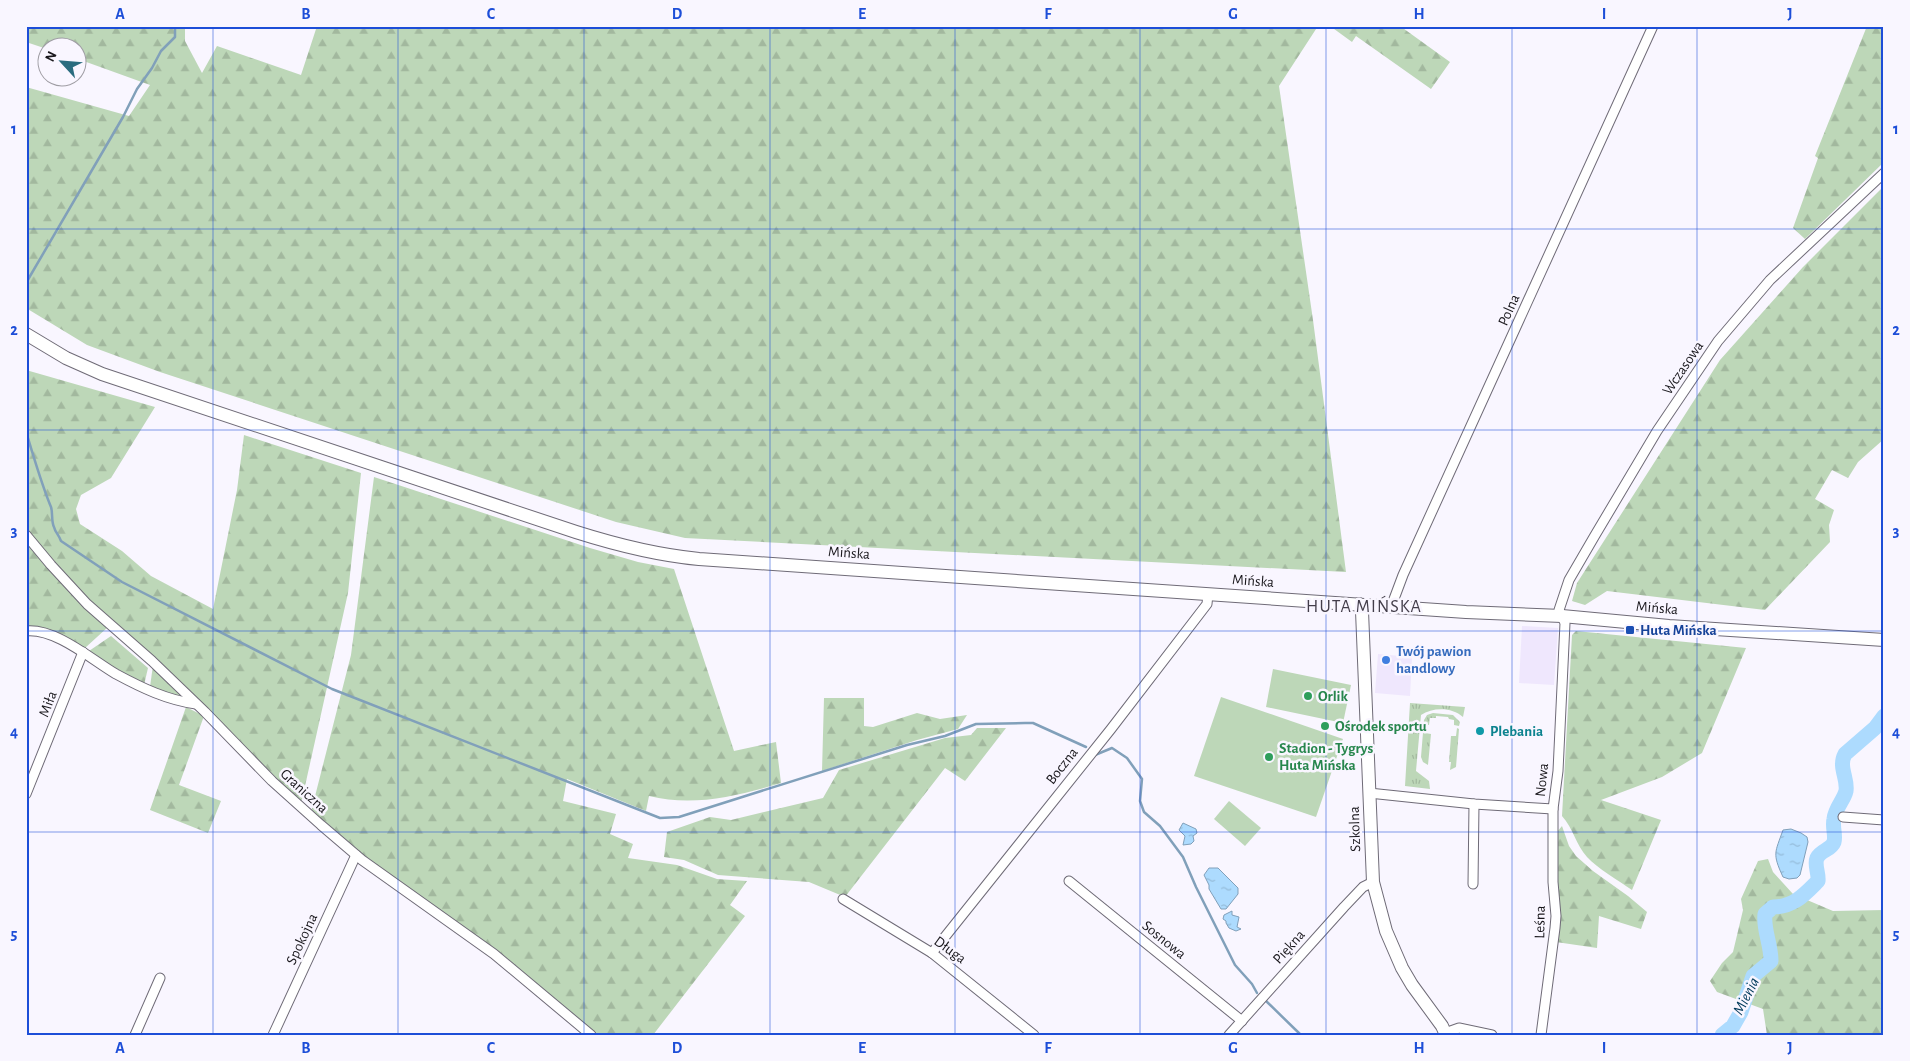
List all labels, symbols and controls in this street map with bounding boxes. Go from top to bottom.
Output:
text: A [115,6,125,22]
text: B [301,6,311,22]
text: C [487,6,496,22]
text: D [672,6,683,22]
text: E [858,6,866,22]
text: F [1044,6,1052,22]
text: G [1228,6,1238,22]
text: H [1413,6,1425,22]
text: I [1602,6,1606,22]
text: J [1787,6,1793,22]
north arrow [38,38,88,88]
text: N [43,49,60,64]
text: 1 [11,121,17,137]
text: 1 [1893,121,1899,137]
street label: Polna [1495,292,1523,328]
text: 2 [10,322,18,338]
text: 2 [1892,322,1900,338]
street label: Wczasowa [1660,338,1706,398]
text: 3 [11,523,18,539]
text: 3 [1893,523,1900,539]
street label: Mińska [827,544,871,562]
street label: Mińska [1231,572,1275,590]
district label: HUTA MIŃSKA [1306,595,1422,616]
street label: Mińska [1635,599,1679,617]
place label: Huta Mińska [1640,623,1717,638]
marker: Huta Mińska [1624,624,1636,636]
place label: Twój pawion handlowy [1396,644,1471,676]
marker: Twój pawion handlowy [1380,654,1392,666]
street label: Miła [36,689,60,719]
place label: Orlik [1318,689,1349,704]
marker: Orlik [1302,690,1314,702]
place label: Ośrodek sportu [1335,719,1427,734]
marker: Ośrodek sportu [1319,720,1331,732]
text: 4 [10,724,18,740]
place label: Plebania [1490,724,1543,739]
text: 4 [1892,724,1900,740]
marker: Plebania [1474,725,1486,737]
place label: Stadion - Tygrys Huta Mińska [1279,741,1373,773]
street label: Boczna [1043,745,1081,787]
marker: Stadion - Tygrys Huta Mińska [1263,751,1275,763]
street label: Nowa [1533,762,1551,798]
street label: Graniczna [277,766,331,816]
street label: Szkolna [1347,806,1363,852]
street label: Leśna [1532,905,1548,939]
street label: Spokojna [284,911,320,967]
street label: Sosnowa [1139,918,1189,962]
text: 5 [11,926,18,942]
text: 5 [1893,926,1900,942]
street label: Piękna [1270,927,1308,967]
street label: Długa [931,934,969,966]
water label: Mienia [1730,975,1762,1017]
text: A [115,1040,125,1056]
text: B [301,1040,311,1056]
text: C [487,1040,496,1056]
text: D [672,1040,683,1056]
text: E [858,1040,866,1056]
text: F [1044,1040,1052,1056]
text: G [1228,1040,1238,1056]
text: H [1413,1040,1425,1056]
text: I [1602,1040,1606,1056]
text: J [1787,1040,1793,1056]

